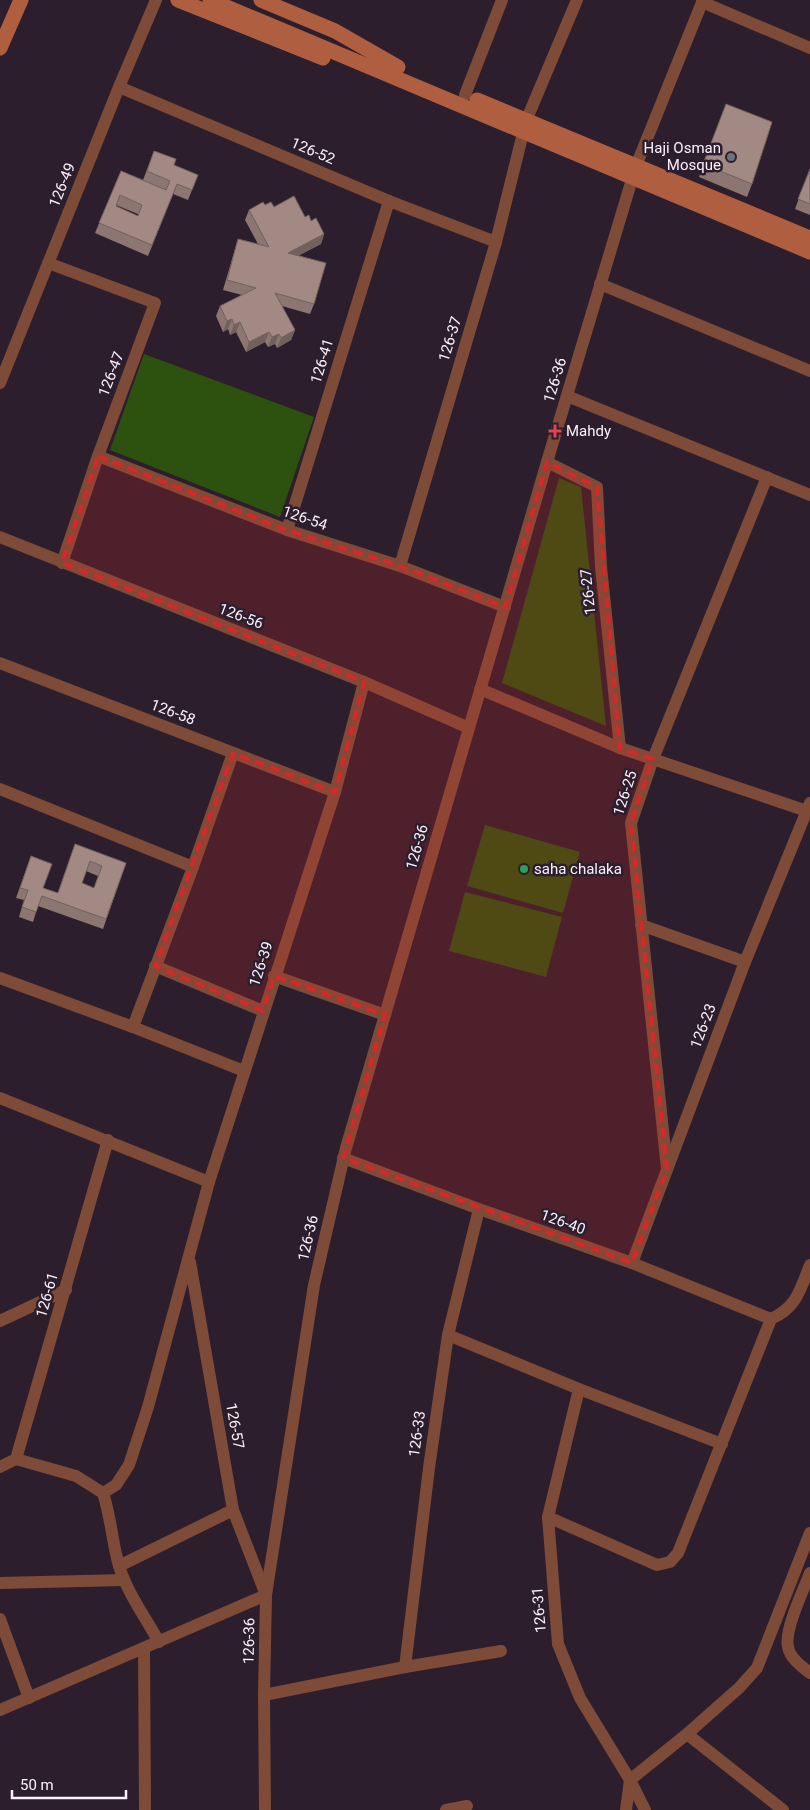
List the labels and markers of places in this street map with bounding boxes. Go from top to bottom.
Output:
place label: Haji Osman Mosque [644,139,721,174]
marker: Haji Osman Mosque [725,151,737,163]
place label: Mahdy [566,422,611,440]
marker: Mahdy [548,424,562,438]
place label: saha chalaka [534,860,622,878]
marker: saha chalaka [518,863,530,875]

